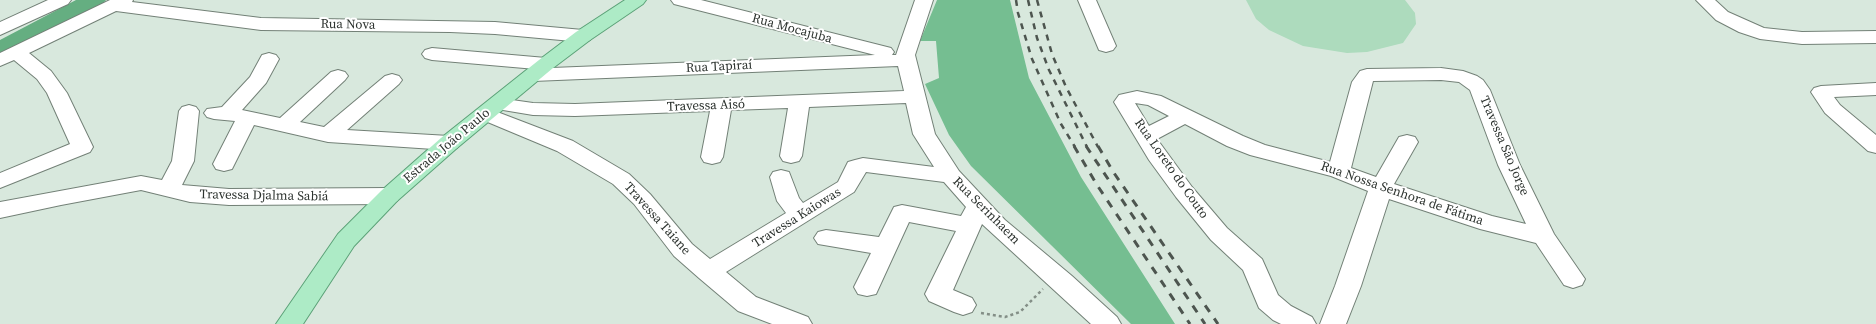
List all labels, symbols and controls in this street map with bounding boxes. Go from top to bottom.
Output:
street label: Rua Mocajuba [750,11,834,47]
street label: Rua Nova [320,17,376,33]
street label: Rua Tapiraí [685,57,753,77]
street label: Travessa Sāo Jorge [1476,94,1532,198]
street label: Travessa Aisó [667,97,745,115]
street label: Estrada João Paulo [401,105,493,187]
street label: Rua Loreto do Couto [1131,116,1211,222]
street label: Rua Nossa Senhora de Fátima [1319,159,1485,229]
street label: Rua Serinhaem [949,174,1023,248]
street label: Travessa Taiane [620,180,694,258]
street label: Travessa Kaiowas [750,185,844,251]
street label: Travessa Djalma Sabiá [199,187,329,205]

